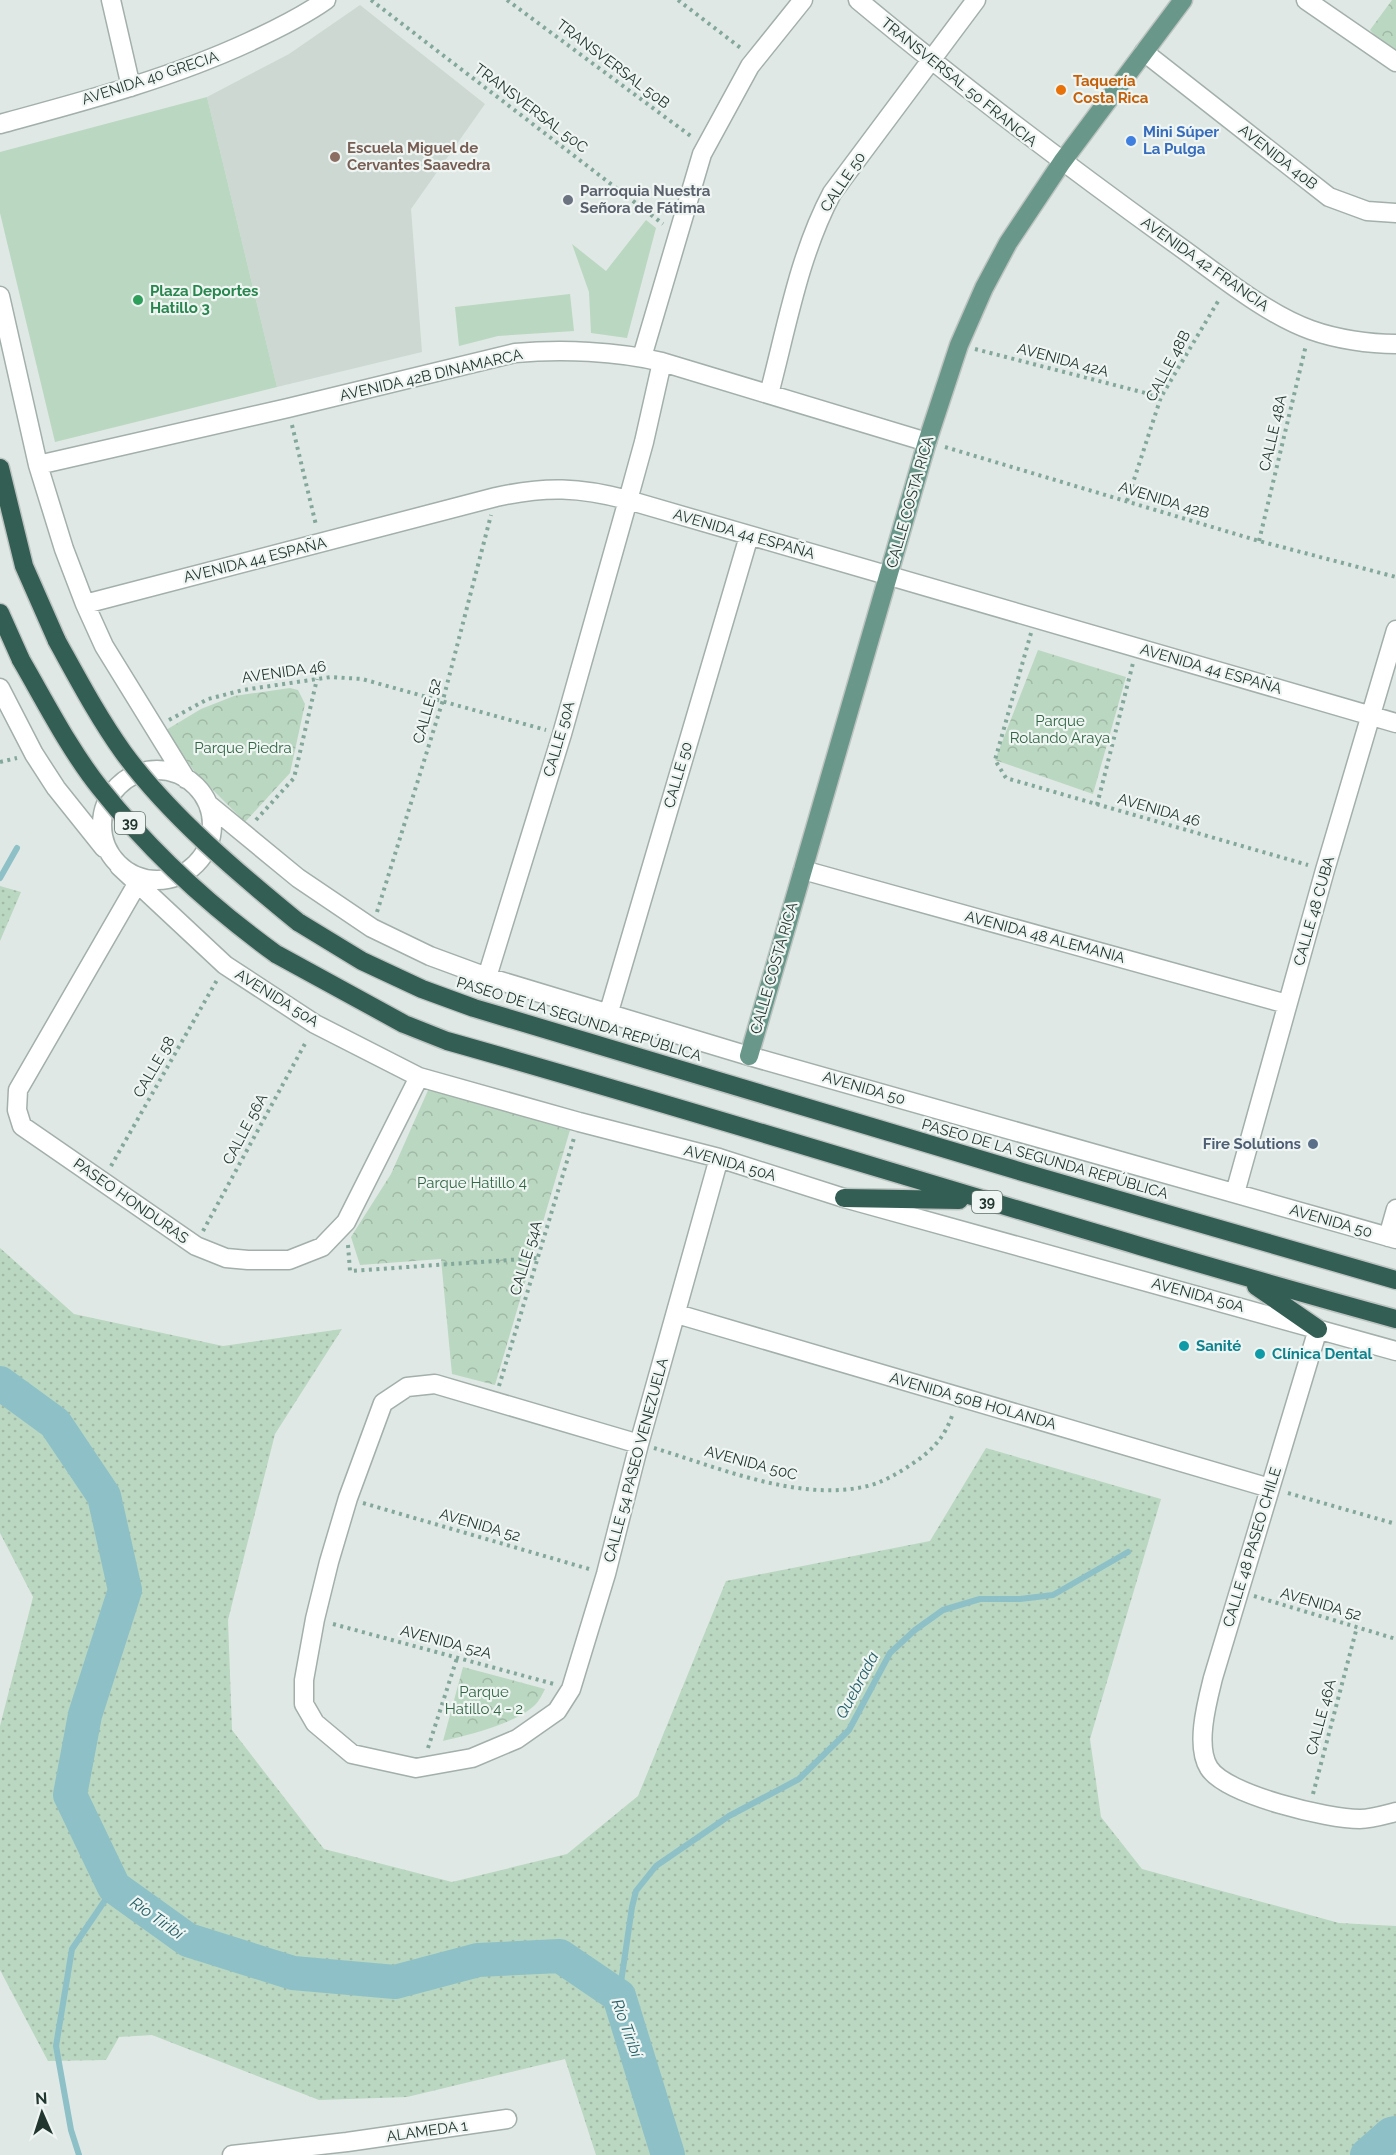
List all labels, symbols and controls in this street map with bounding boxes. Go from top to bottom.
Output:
street label: TRANSVERSAL 50 FRANCIA [877,14,1041,150]
street label: TRANSVERSAL 50B [553,16,673,112]
street label: AVENIDA 40 GRECIA [79,47,221,109]
street label: TRANSVERSAL 50C [471,59,591,157]
place label: Taquería Costa Rica [1073,72,1149,107]
marker: Taquería Costa Rica [1054,83,1068,97]
street label: AVENIDA 40B [1235,121,1321,193]
place label: Mini Súper La Pulga [1143,123,1219,158]
marker: Mini Súper La Pulga [1124,134,1138,148]
place label: Escuela Miguel de Cervantes Saavedra [347,139,491,174]
street label: CALLE 50 [816,149,870,215]
marker: Escuela Miguel de Cervantes Saavedra [328,150,342,164]
place label: Parroquia Nuestra Señora de Fátima [580,182,711,217]
marker: Parroquia Nuestra Señora de Fátima [561,193,575,207]
street label: AVENIDA 42 FRANCIA [1138,213,1272,315]
place label: Plaza Deportes Hatillo 3 [150,282,259,317]
marker: Plaza Deportes Hatillo 3 [131,293,145,307]
street label: CALLE 48B [1142,327,1194,405]
street label: AVENIDA 42A [1015,339,1111,381]
street label: AVENIDA 42B DINAMARCA [338,345,524,405]
street label: CALLE 48A [1255,393,1291,473]
street label: CALLE COSTA RICA [883,434,937,570]
street label: AVENIDA 42B [1117,478,1211,522]
street label: AVENIDA 44 ESPAÑA [671,505,817,563]
street label: AVENIDA 44 ESPAÑA [182,534,328,586]
street label: AVENIDA 44 ESPAÑA [1138,640,1284,698]
street label: AVENIDA 46 [241,657,327,687]
street label: CALLE 52 [409,676,445,746]
street label: CALLE 50A [540,699,578,779]
park label: Parque Rolando Araya [1010,712,1110,747]
park label: Parque Piedra [194,739,292,757]
street label: CALLE 50 [660,740,696,810]
street label: AVENIDA 46 [1116,790,1202,830]
road number: 39 [115,812,145,834]
street label: CALLE 48 CUBA [1290,854,1338,968]
street label: CALLE COSTA RICA [747,900,801,1036]
street label: AVENIDA 48 ALEMANIA [963,907,1127,967]
street label: AVENIDA 50A [232,965,322,1031]
street label: PASEO DE LA SEGUNDA REPÚBLICA [454,973,704,1065]
street label: CALLE 58 [129,1033,179,1101]
street label: AVENIDA 50 [821,1068,907,1108]
street label: CALLE 56A [219,1090,271,1168]
street label: PASEO DE LA SEGUNDA REPÚBLICA [920,1115,1170,1203]
place label: Fire Solutions [1203,1135,1301,1153]
marker: Fire Solutions [1306,1137,1320,1151]
street label: AVENIDA 50A [682,1141,778,1185]
street label: PASEO HONDURAS [70,1154,192,1248]
park label: Parque Hatillo 4 [417,1174,527,1192]
road number: 39 [972,1191,1002,1213]
street label: AVENIDA 50 [1288,1201,1374,1241]
street label: CALLE 54A [506,1218,546,1298]
street label: AVENIDA 50A [1150,1274,1246,1316]
place label: Sanité [1196,1337,1241,1355]
marker: Sanité [1177,1339,1191,1353]
place label: Clínica Dental [1272,1345,1373,1363]
marker: Clínica Dental [1253,1347,1267,1361]
street label: CALLE 54 PASEO VENEZUELA [600,1356,672,1564]
street label: AVENIDA 50B HOLANDA [888,1369,1058,1433]
street label: AVENIDA 50C [703,1442,799,1484]
street label: CALLE 48 PASEO CHILE [1219,1465,1285,1629]
street label: AVENIDA 52 [437,1505,523,1545]
street label: AVENIDA 52 [1278,1584,1364,1624]
street label: AVENIDA 52A [398,1621,494,1663]
water label: Quebrada [832,1648,883,1722]
street label: CALLE 46A [1302,1677,1340,1757]
park label: Parque Hatillo 4 - 2 [445,1683,523,1718]
water label: Río Tiribí [127,1893,189,1944]
water label: Río Tiribí [608,1996,647,2061]
north arrow [12,2083,72,2143]
text: N [35,2089,48,2108]
street label: ALAMEDA 1 [385,2116,469,2146]

